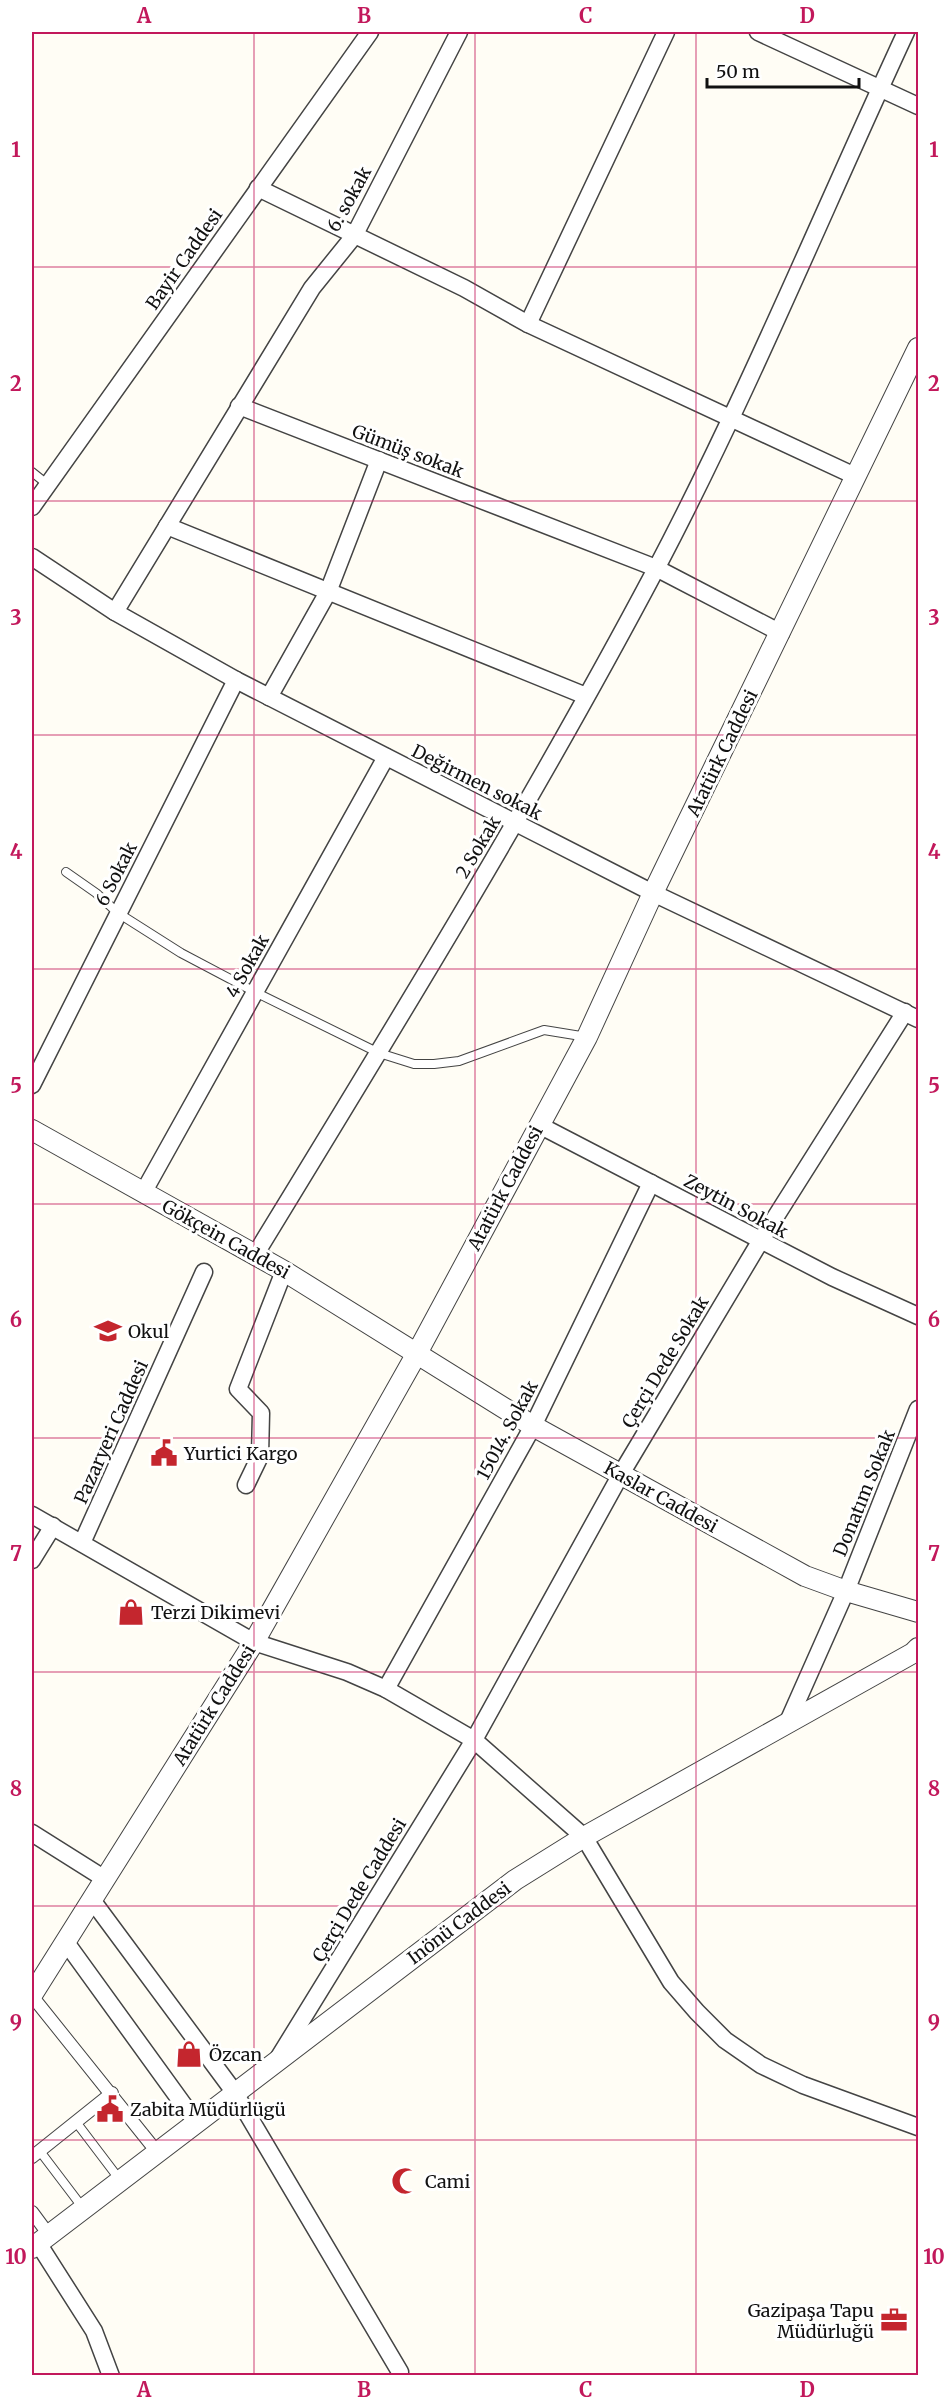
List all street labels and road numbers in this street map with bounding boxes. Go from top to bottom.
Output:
street label: 6. sokak [322,162,377,236]
street label: Bayir Caddesi [141,204,227,314]
street label: Gümüş sokak [349,419,468,483]
street label: Atatürk Caddesi [681,686,763,821]
street label: Değirmen sokak [408,739,547,825]
street label: 2 Sokak [450,811,506,882]
street label: 6 Sokak [90,838,142,910]
street label: 4 Sokak [220,930,274,1002]
street label: Atatürk Caddesi [462,1121,548,1255]
street label: Zeytin Sokak [680,1169,792,1243]
street label: Gökçein Caddesi [158,1194,294,1284]
street label: Çerçi Dede Sokak [617,1291,714,1432]
street label: Pazaryeri Caddesi [69,1357,153,1507]
street label: 15014. Sokak [471,1376,543,1484]
street label: Donatım Sokak [828,1426,900,1560]
street label: Kaslar Caddesi [600,1456,722,1538]
street label: Atatürk Caddesi [167,1640,260,1771]
street label: Çerçi Dede Caddesi [307,1814,411,1966]
street label: Inönü Caddesi [403,1877,515,1969]

